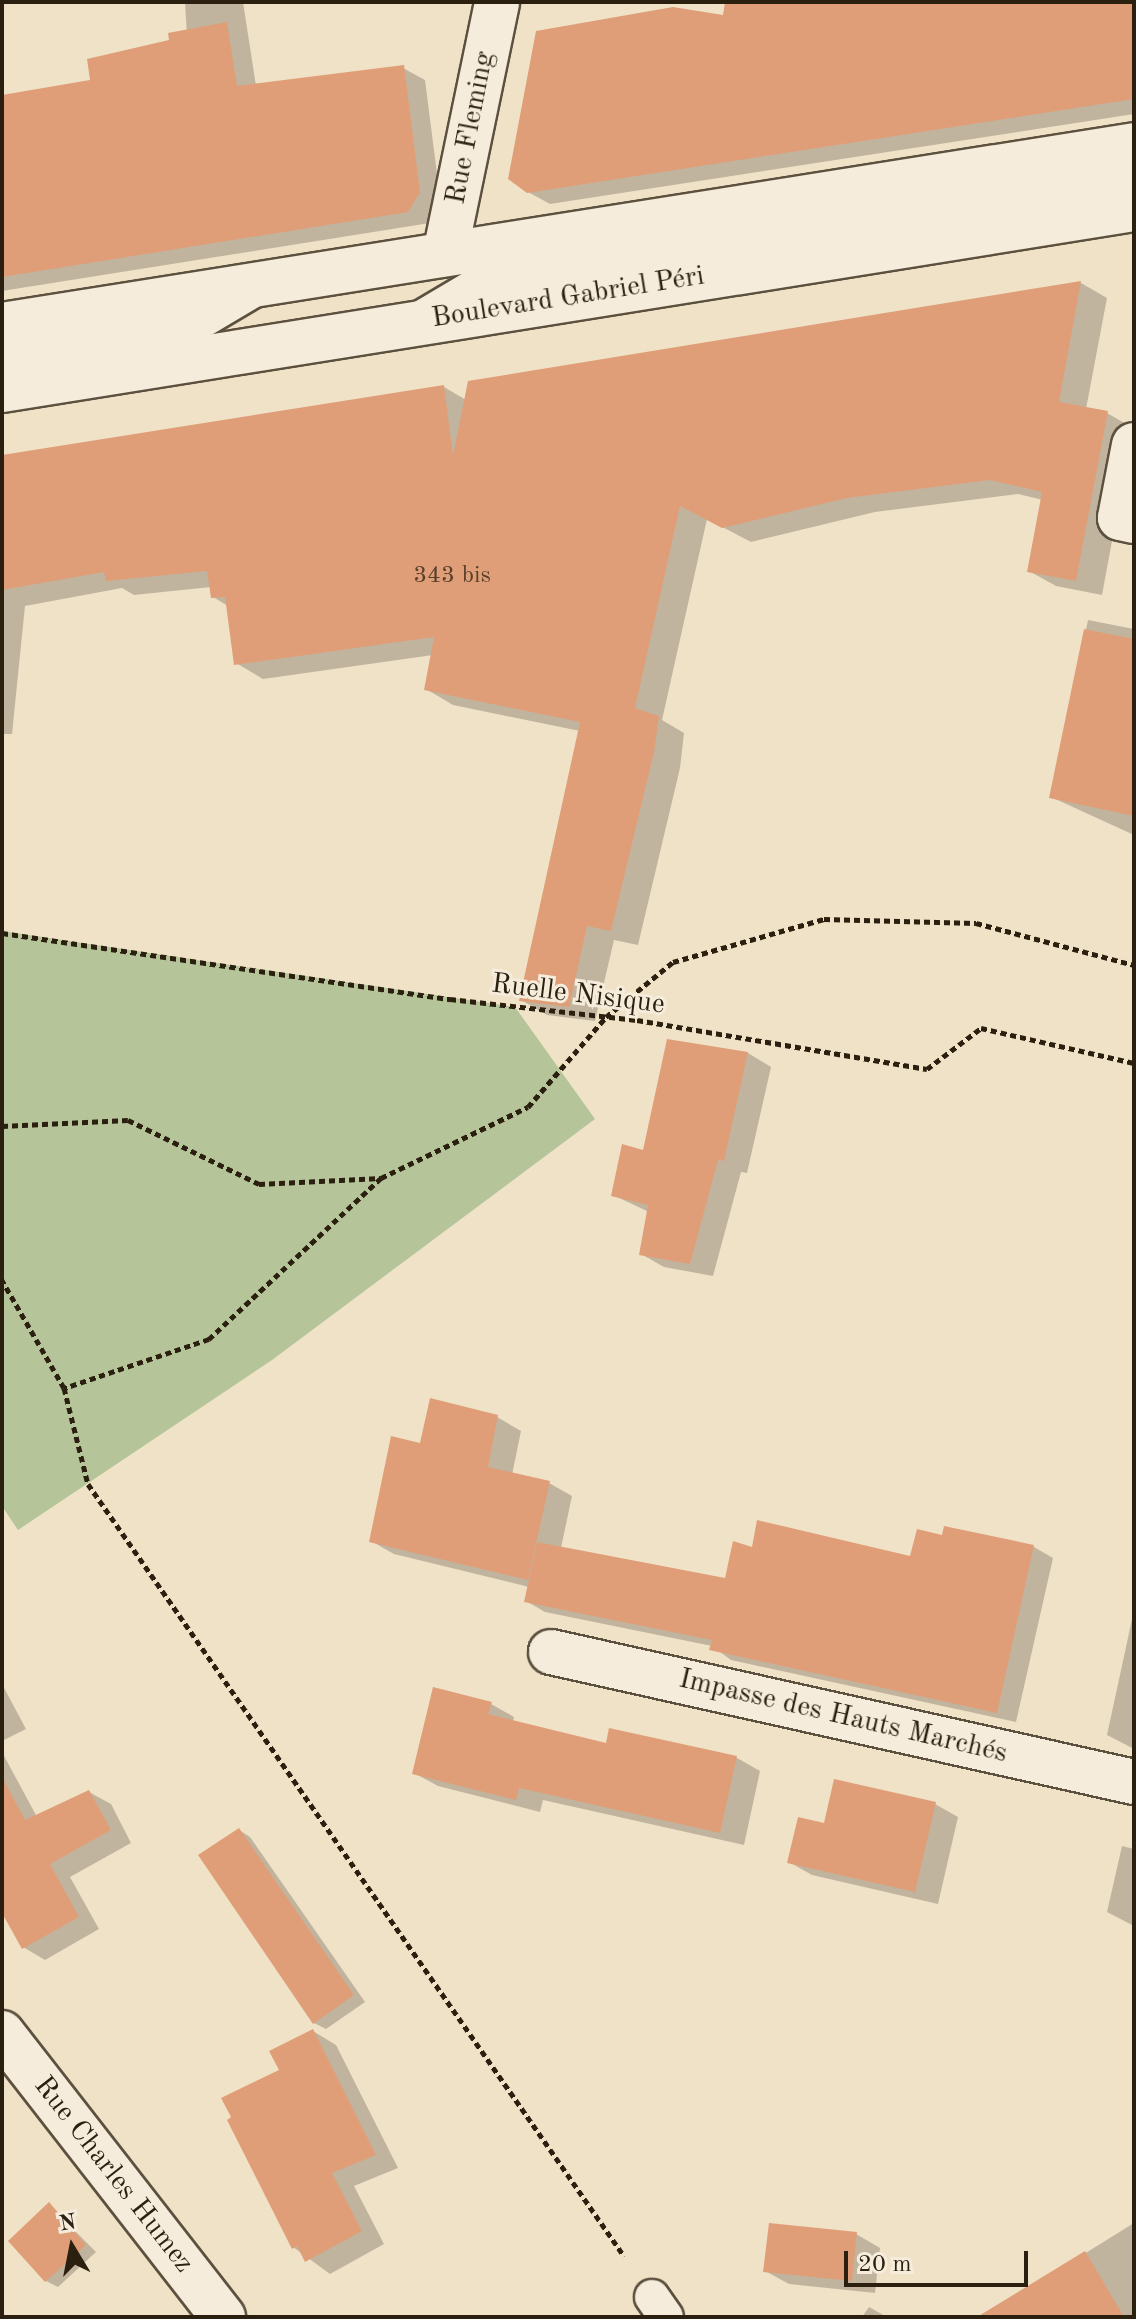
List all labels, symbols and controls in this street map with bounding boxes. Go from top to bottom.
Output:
street label: Rue Fleming [440,49,502,207]
street label: Boulevard Gabriel Péri [429,260,707,336]
house number: 343 bis [413,563,491,591]
street label: Ruelle Nisique [489,968,667,1022]
street label: Impasse des Hauts Marchés [676,1663,1010,1771]
street label: Rue Charles Humez [26,2070,200,2280]
north arrow [32,2207,112,2287]
text: N [58,2211,78,2236]
scale bar [848,2235,1032,2285]
text: 20 m [858,2253,912,2277]

